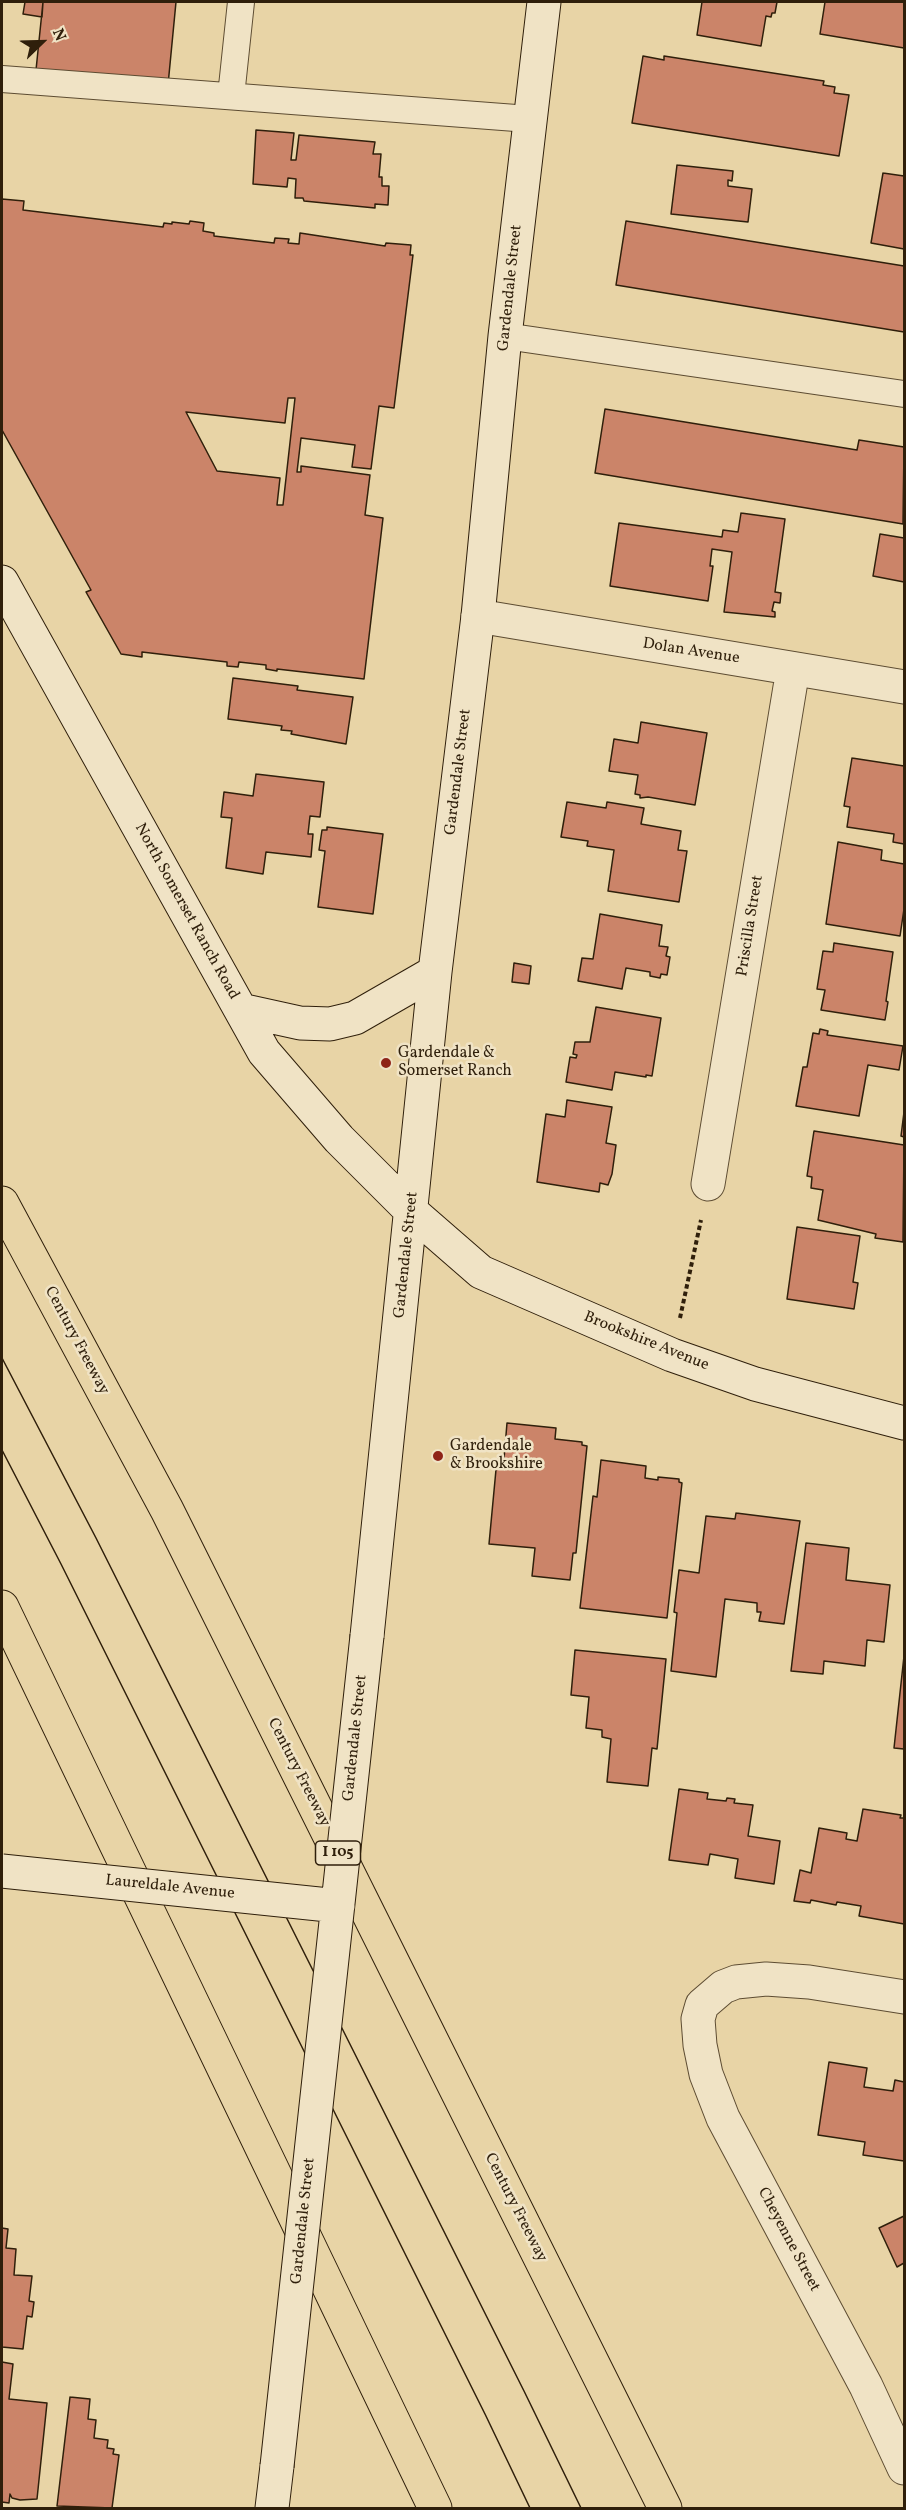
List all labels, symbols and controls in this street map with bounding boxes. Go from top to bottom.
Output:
north arrow [12,12,72,72]
text: N [46,25,71,45]
street label: Gardendale Street [495,224,527,352]
street label: Dolan Avenue [641,635,741,669]
street label: Gardendale Street [442,708,476,836]
street label: North Somerset Ranch Road [129,821,243,1003]
street label: Priscilla Street [734,874,768,978]
place label: Gardendale & Somerset Ranch [398,1044,512,1082]
marker: Gardendale & Somerset Ranch [379,1056,393,1070]
street label: Gardendale Street [391,1191,423,1319]
street label: Century Freeway [39,1284,113,1398]
street label: Brookshire Avenue [581,1308,711,1376]
place label: Gardendale & Brookshire [450,1437,543,1475]
marker: Gardendale & Brookshire [431,1449,445,1463]
street label: Gardendale Street [340,1674,372,1802]
street label: Century Freeway [262,1715,334,1831]
road number: I 105 [316,1841,360,1865]
street label: Laureldale Avenue [104,1872,236,1904]
street label: Century Freeway [479,2150,551,2266]
street label: Gardendale Street [288,2157,320,2285]
street label: Cheyenne Street [752,2185,824,2295]

